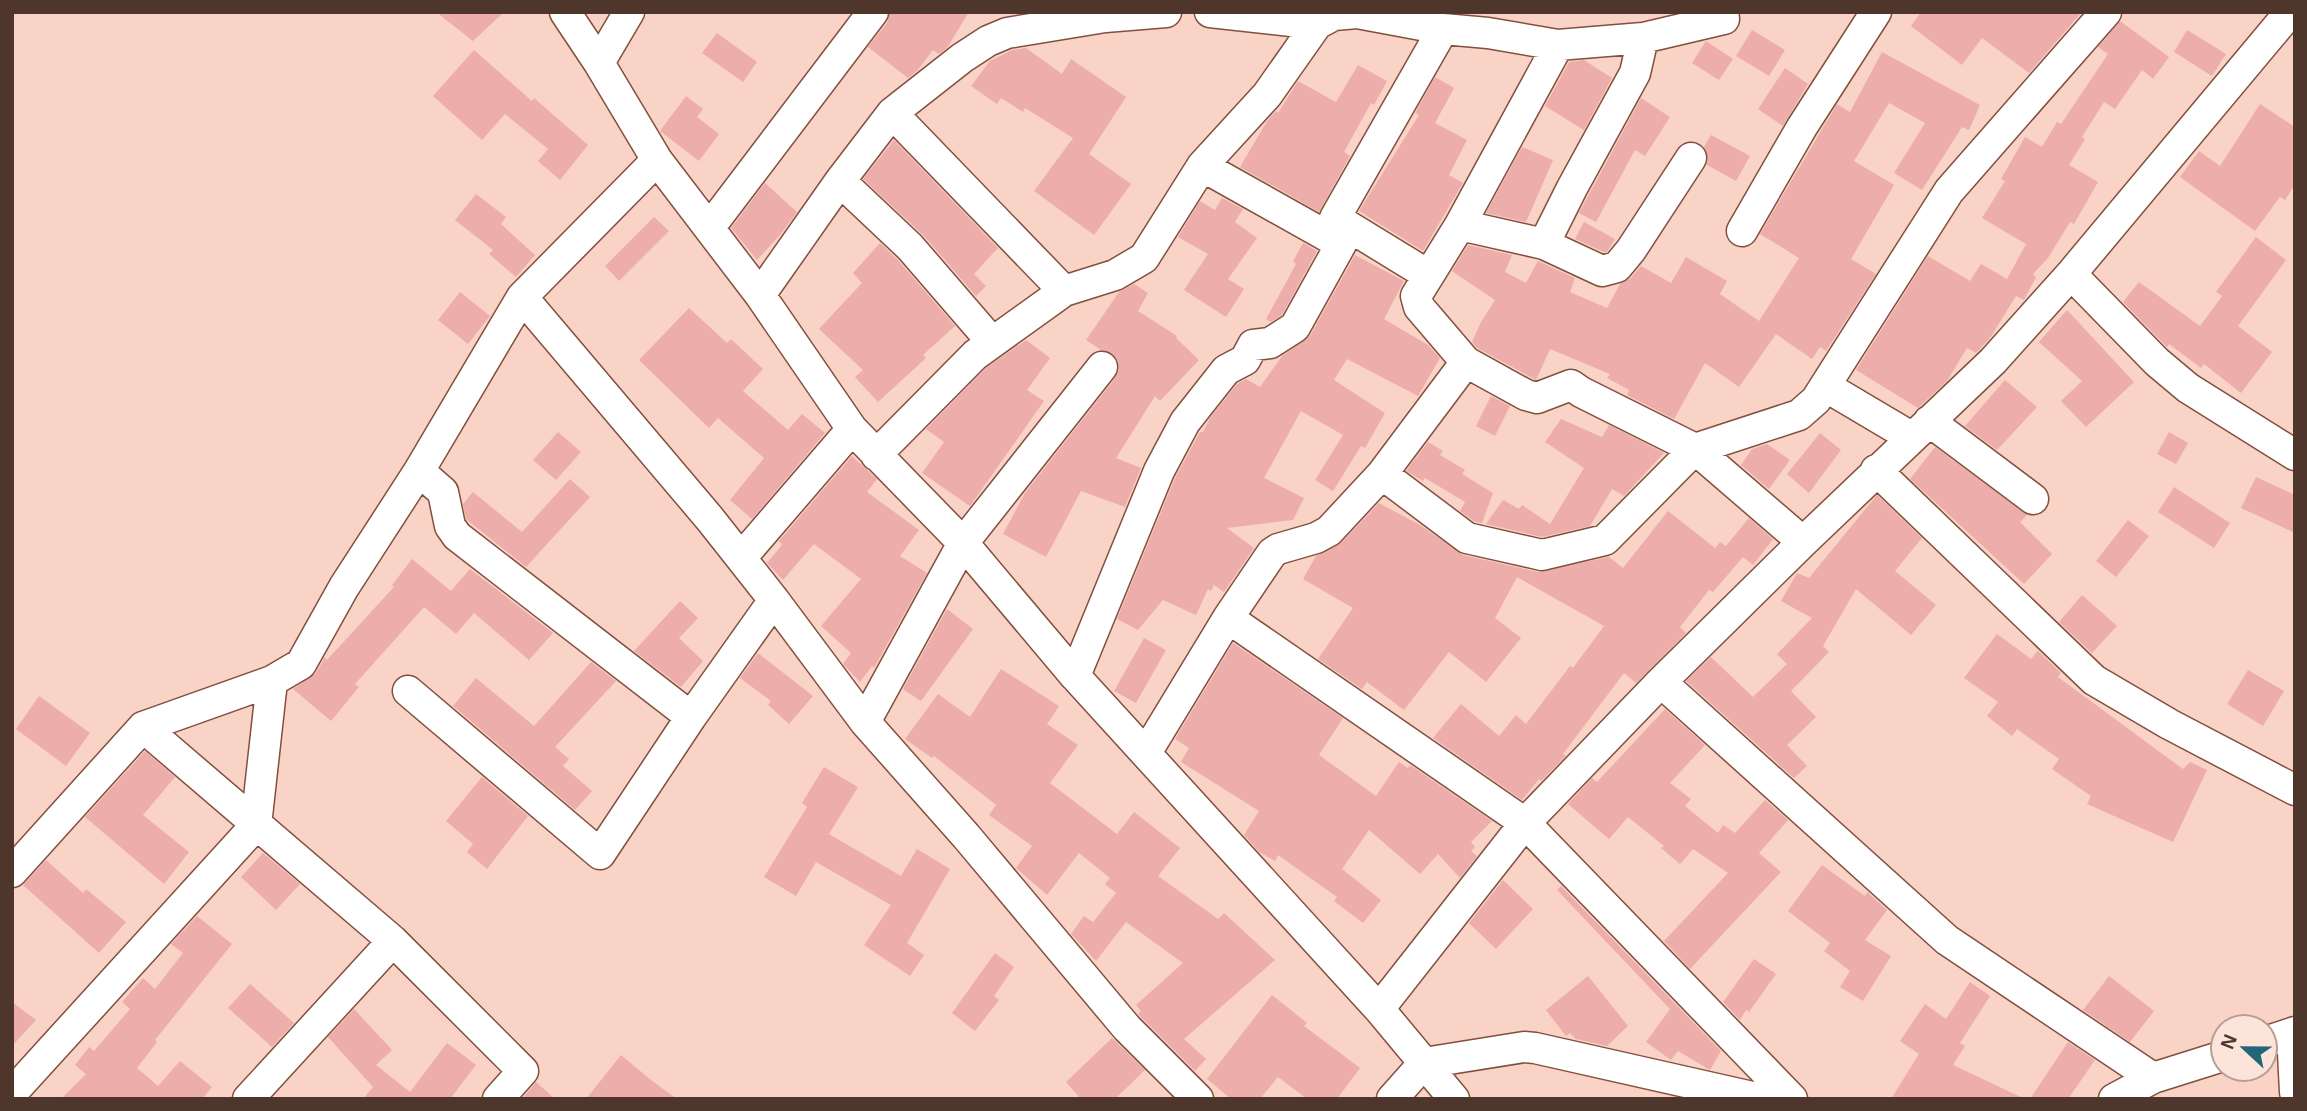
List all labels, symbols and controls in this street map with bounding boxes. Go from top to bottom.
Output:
north arrow [2209,1013,2279,1083]
text: N [2216,1032,2241,1052]

